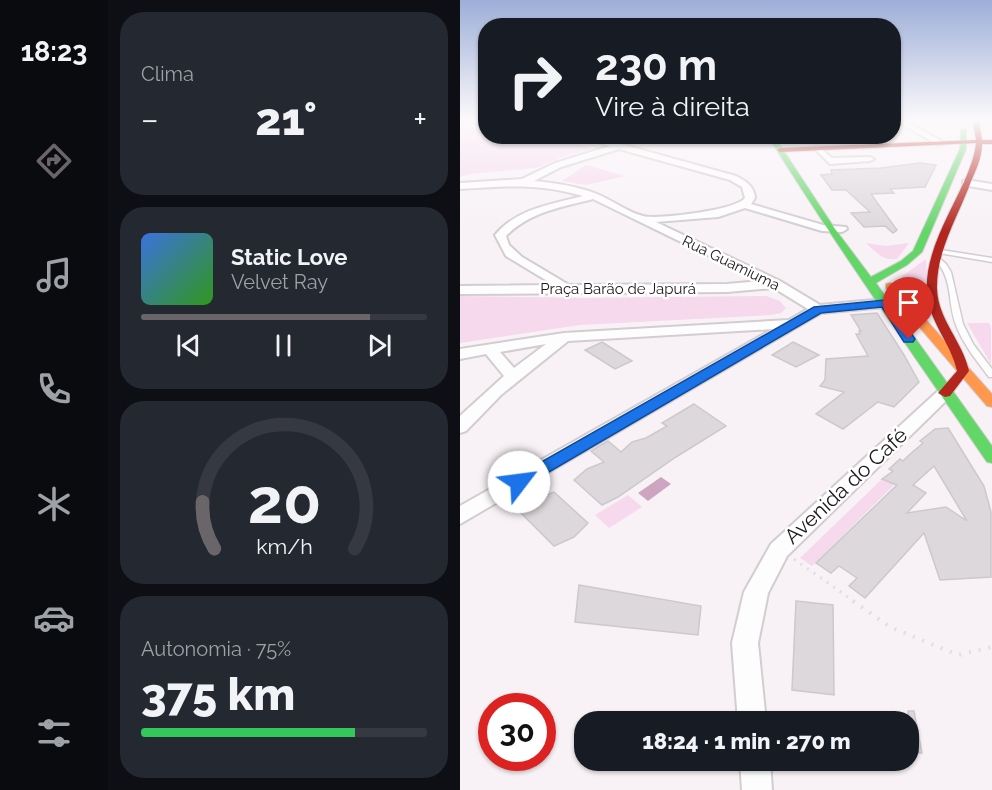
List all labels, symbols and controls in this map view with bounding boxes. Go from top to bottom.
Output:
text: 18:23 [21,36,87,67]
text: 230 m [595,41,717,90]
icon: right [496,42,574,120]
text: Clima [141,62,194,86]
text: Vire à direita [595,91,750,122]
text: 21° [255,93,317,146]
text: − [141,100,159,139]
text: + [413,100,427,139]
icon: directions [33,140,75,182]
street label: Rua Guamiuma [679,232,783,294]
text: Static Love [231,244,348,270]
icon: music [33,254,75,296]
text: Velvet Ray [231,270,328,294]
pin [883,277,934,339]
street label: Praça Barão de Japurá [540,280,696,298]
icon: arrive [892,286,925,319]
icon: previous [172,329,205,362]
icon: pause [267,329,300,362]
icon: next [363,329,396,362]
icon: phone [33,368,75,410]
street label: Avenida do Café [779,422,912,549]
position arrow [487,450,551,514]
text: 20 [247,464,321,538]
icon: climate [33,483,75,525]
text: km/h [256,535,312,560]
icon: car [33,597,75,639]
text: Autonomia · 75% [141,637,291,661]
text: 375 km [141,668,295,721]
speed limit sign: 30 [478,693,556,771]
icon: filters [33,712,75,754]
text: 18:24 · 1 min · 270 m [642,728,851,754]

